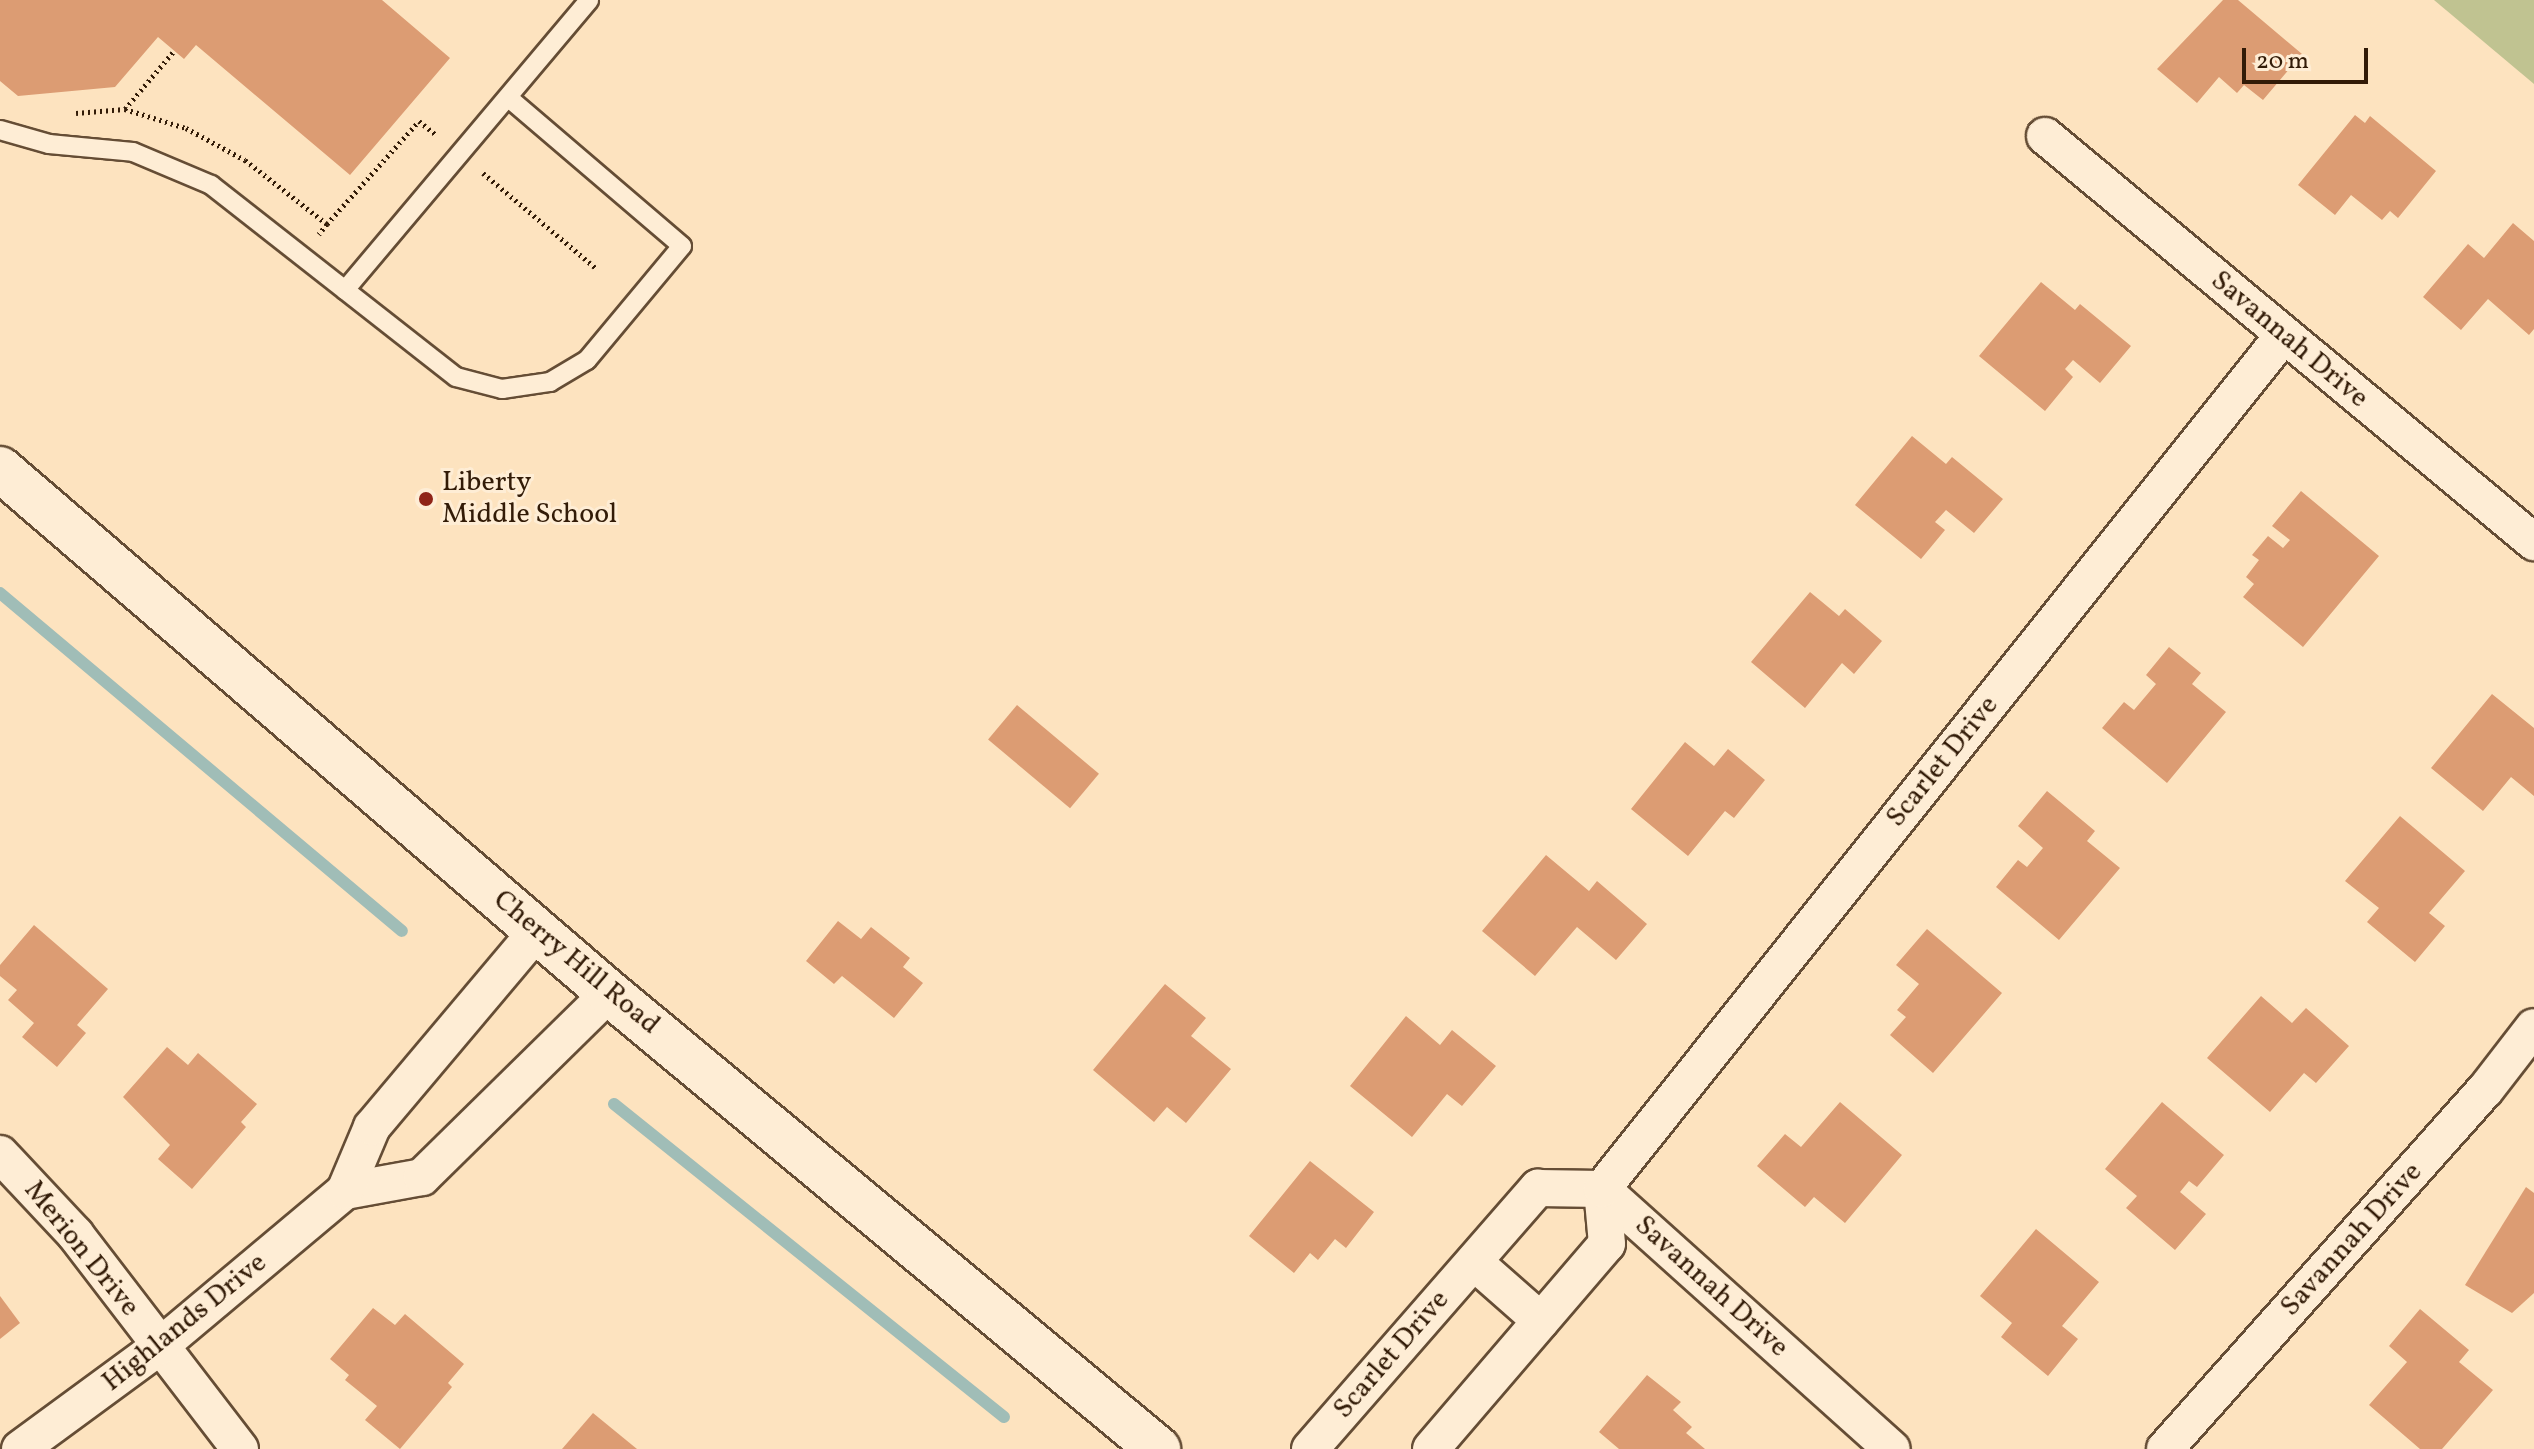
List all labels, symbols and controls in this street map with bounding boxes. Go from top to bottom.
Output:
scale bar [2246,32,2372,82]
text: 20 m [2256,45,2309,79]
street label: Savannah Drive [2203,264,2375,416]
place label: Liberty Middle School [442,466,617,532]
marker: Liberty Middle School [417,490,435,508]
street label: Scarlet Drive [1880,690,2006,834]
street label: Cherry Hill Road [486,883,666,1043]
street label: Savannah Drive [2274,1156,2430,1324]
street label: Merion Drive [16,1174,146,1324]
street label: Savannah Drive [1627,1209,1795,1365]
street label: Highlands Drive [96,1247,274,1399]
street label: Scarlet Drive [1327,1284,1457,1426]

